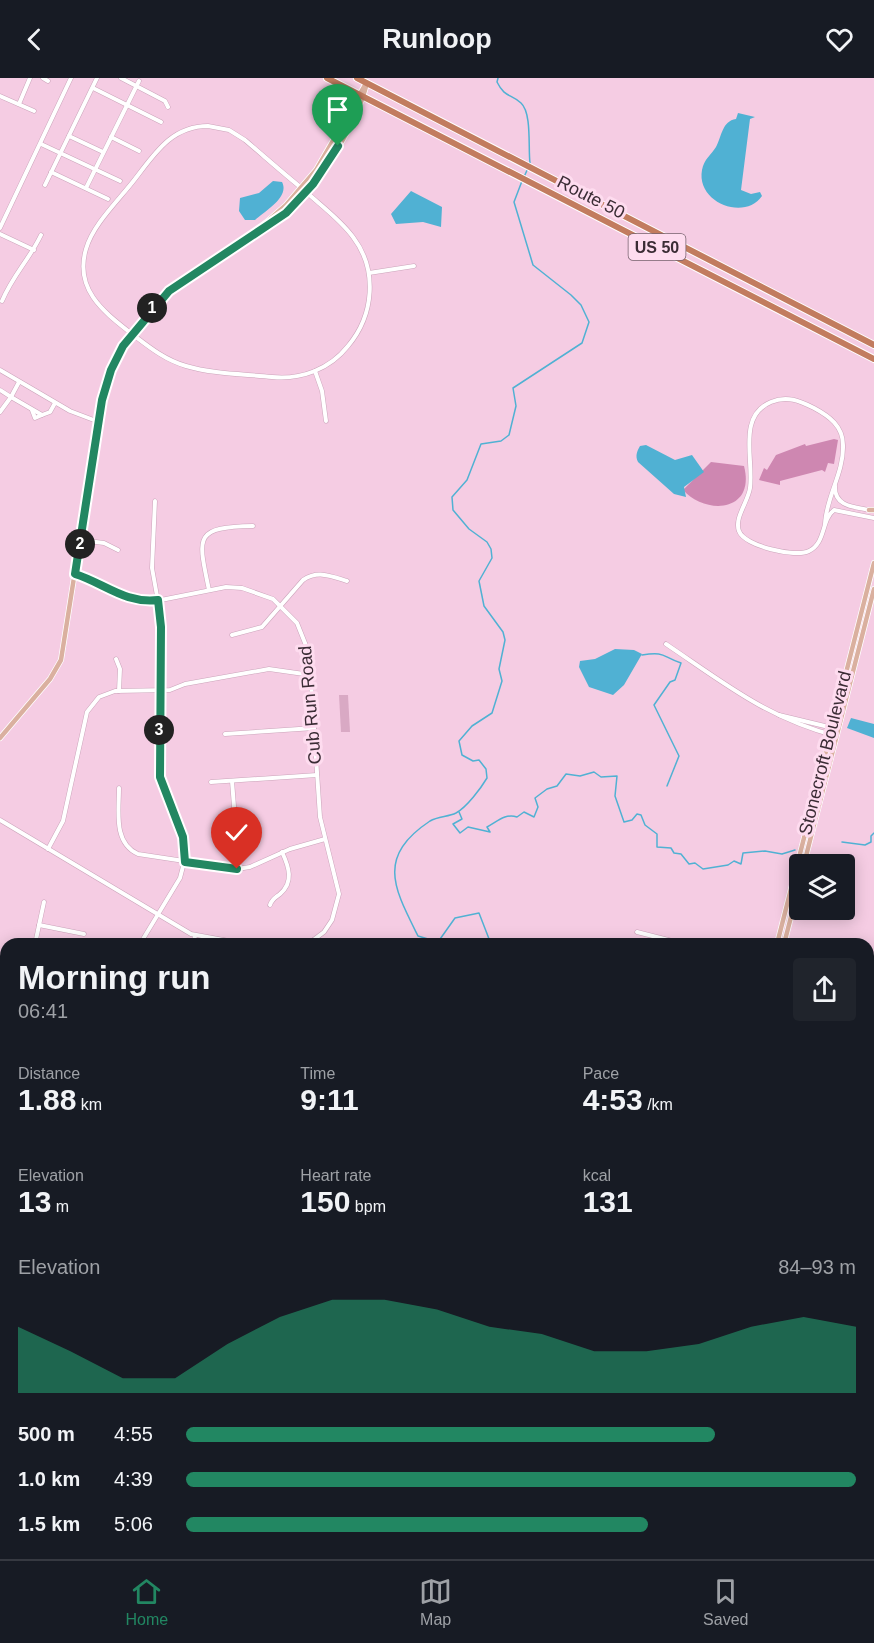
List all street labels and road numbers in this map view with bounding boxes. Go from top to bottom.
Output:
street label: Route 50 [554,172,628,222]
road number: US 50 [628,234,686,260]
street label: Cub Run Road [295,645,325,765]
street label: Stonecroft Boulevard [795,669,855,837]

